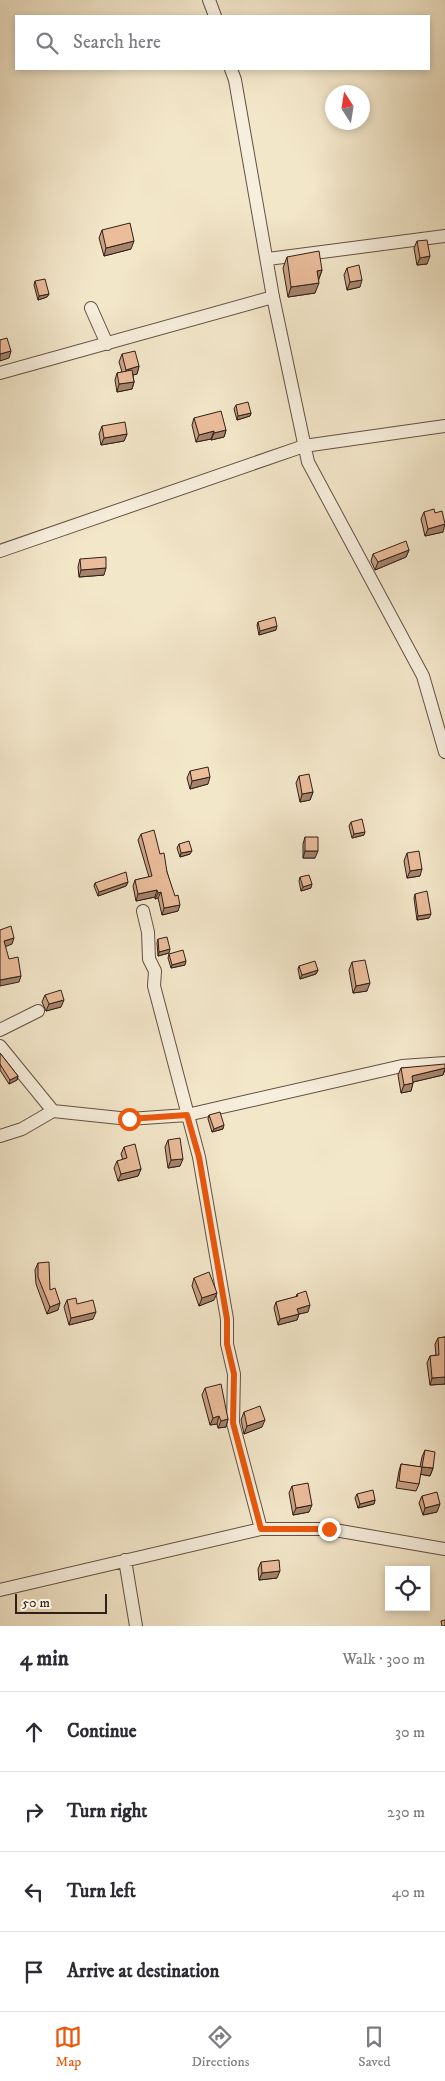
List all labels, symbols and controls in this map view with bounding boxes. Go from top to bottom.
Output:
search box [15,15,430,70]
icon: search [33,29,61,57]
text: Search here [73,31,161,54]
north arrow [325,85,370,130]
route start [118,1108,141,1131]
route end [318,1518,341,1541]
map controls [385,1566,430,1611]
button: locate [385,1566,430,1611]
scale bar [15,1591,108,1614]
text: 50 m [22,1594,50,1612]
text: 4 min [20,1646,69,1672]
text: Walk · 300 m [342,1649,425,1669]
icon: ahead [20,1718,48,1746]
text: Continue [67,1720,137,1743]
text: 30 m [395,1722,425,1742]
icon: right [20,1798,48,1826]
text: Turn right [67,1800,147,1823]
text: 230 m [387,1802,425,1822]
icon: left [20,1878,48,1906]
text: Turn left [67,1880,136,1903]
text: 40 m [392,1882,425,1902]
icon: arrive [20,1958,48,1986]
text: Arrive at destination [67,1960,219,1983]
tab: Map [54,2023,82,2071]
tab: Directions [191,2023,249,2071]
tab: Saved [358,2023,391,2071]

